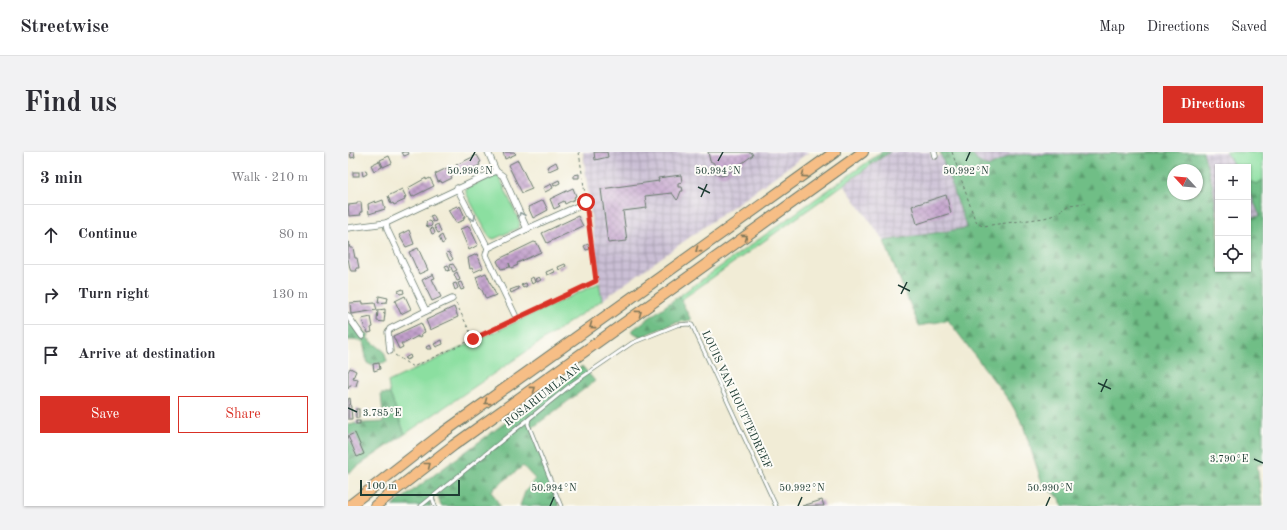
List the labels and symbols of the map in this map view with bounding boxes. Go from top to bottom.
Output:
north arrow [1167,164,1203,200]
text: 50.996°N [447,166,493,176]
text: 50.994°N [695,166,741,176]
text: 50.992°N [943,166,989,176]
one-way arrow [801,170,808,177]
route start [577,193,595,211]
one-way arrow [518,211,526,219]
one-way arrow [468,214,476,221]
one-way arrow [740,235,747,242]
one-way arrow [695,246,702,253]
one-way arrow [635,310,642,318]
one-way arrow [590,321,597,328]
street label: LOUIS VAN HOUTTEDREEF [699,329,773,471]
route end [464,330,482,348]
street label: ROSARIUMLAAN [503,363,584,429]
one-way arrow [529,387,536,394]
one-way arrow [484,397,491,404]
text: 3.785°E [363,408,401,418]
text: 3.790°E [1210,454,1248,464]
one-way arrow [424,463,431,470]
scale bar [360,478,460,497]
text: 50.994°N [531,483,577,493]
text: 50.992°N [779,483,825,493]
text: 50.990°N [1027,483,1073,493]

